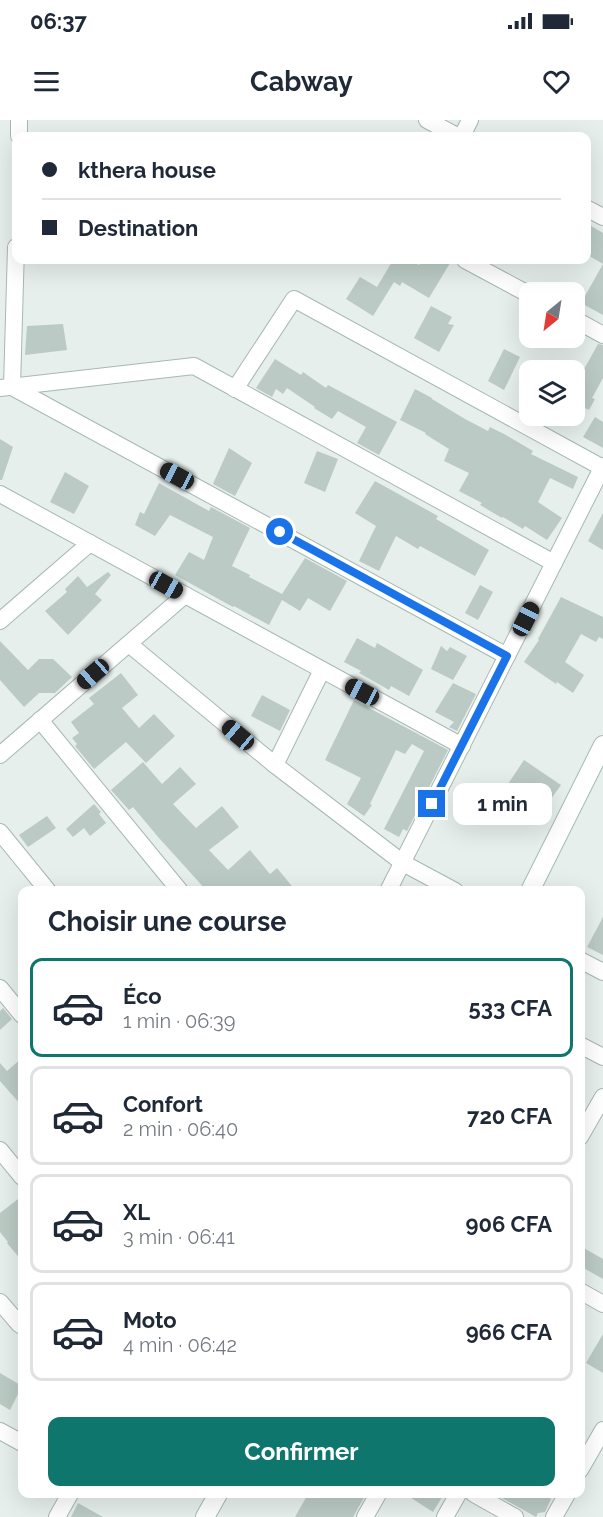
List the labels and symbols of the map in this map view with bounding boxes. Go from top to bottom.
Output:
north arrow [519,282,585,348]
car [157,460,197,492]
route start [266,518,293,545]
car [146,568,186,602]
car [510,599,542,639]
car [74,655,112,693]
car [342,676,382,708]
car [218,717,258,753]
callout: 1 min [453,783,552,825]
route end [418,790,445,817]

